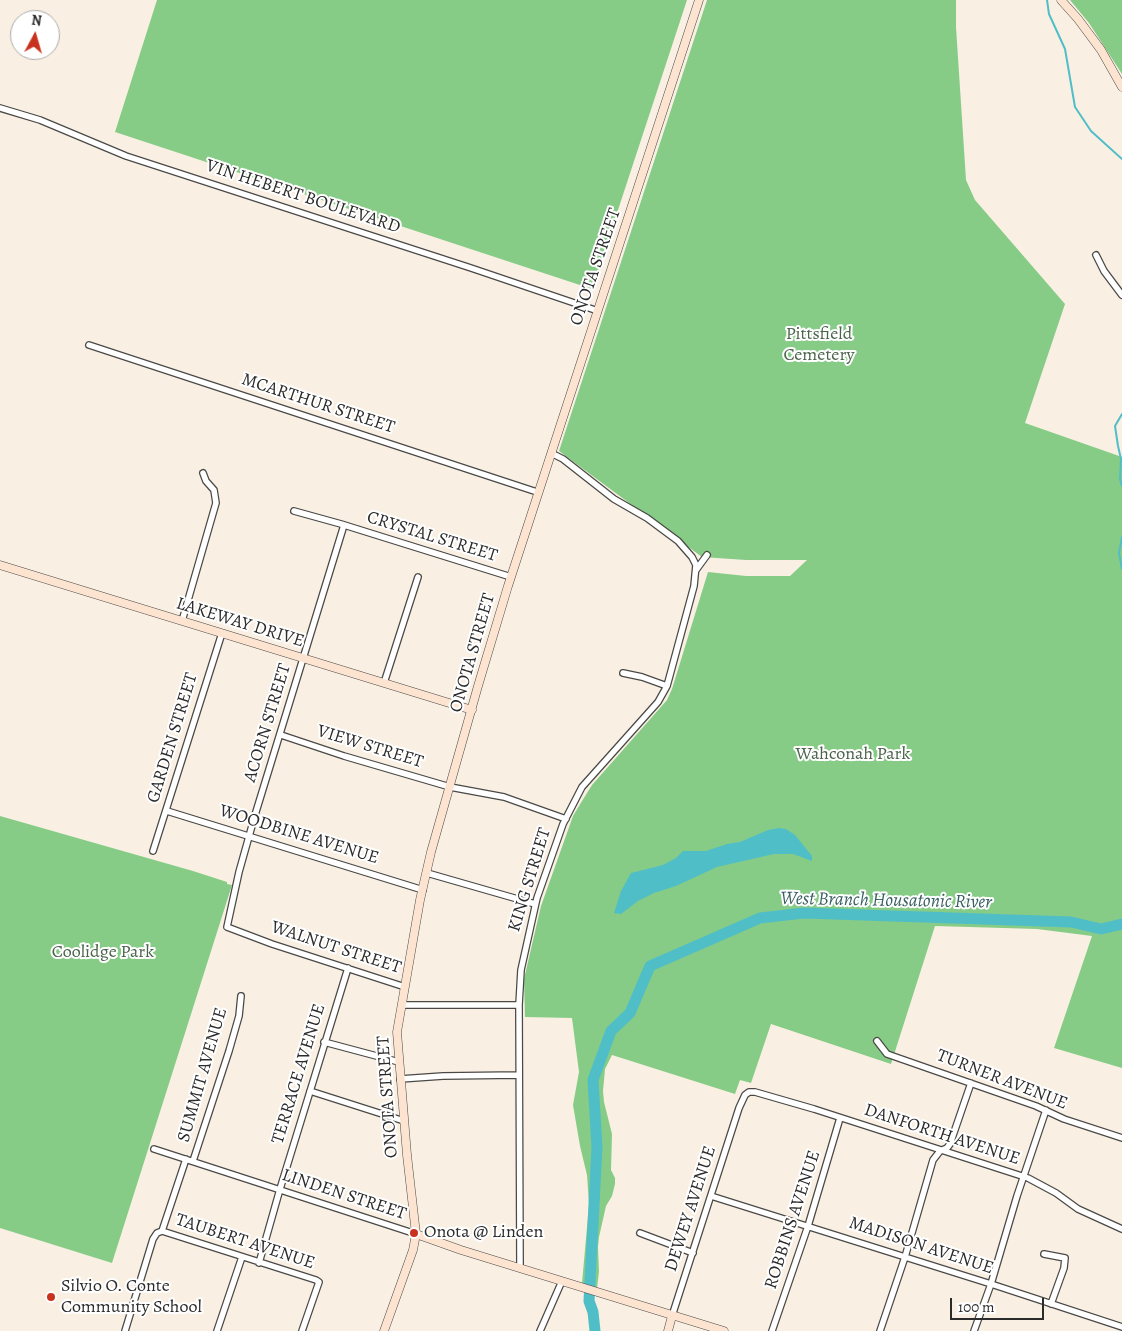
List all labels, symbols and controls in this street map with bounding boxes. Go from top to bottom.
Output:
north arrow [10,10,60,60]
text: N [30,11,43,31]
street label: VIN HEBERT BOULEVARD [203,155,403,239]
street label: ONOTA STREET [566,206,626,328]
park label: Pittsfield Cemetery [783,324,855,366]
street label: MCARTHUR STREET [239,369,397,439]
street label: CRYSTAL STREET [364,507,500,567]
street label: ONOTA STREET [446,591,500,715]
street label: LAKEWAY DRIVE [173,593,307,653]
street label: ACORN STREET [240,661,296,785]
street label: GARDEN STREET [143,670,203,806]
street label: VIEW STREET [314,721,426,773]
park label: Wahconah Park [796,744,910,766]
street label: WOODBINE AVENUE [217,800,381,870]
street label: KING STREET [504,825,556,935]
water label: West Branch Housatonic River [780,888,992,914]
street label: WALNUT STREET [268,917,404,979]
park label: Coolidge Park [52,942,154,964]
street label: TERRACE AVENUE [267,1001,331,1147]
street label: SUMMIT AVENUE [173,1005,233,1145]
street label: ONOTA STREET [373,1035,403,1159]
street label: TURNER AVENUE [934,1045,1070,1115]
street label: DANFORTH AVENUE [861,1100,1023,1170]
street label: DEWEY AVENUE [661,1144,721,1274]
street label: ROBBINS AVENUE [760,1148,826,1292]
street label: LINDEN STREET [279,1165,409,1225]
street label: TAUBERT AVENUE [173,1209,317,1275]
street label: MADISON AVENUE [846,1212,996,1280]
place label: Onota @ Linden [424,1222,543,1244]
marker: Onota @ Linden [408,1227,420,1239]
place label: Silvio O. Conte Community School [61,1276,202,1318]
scale bar [952,1288,1046,1320]
marker: Silvio O. Conte Community School [45,1291,57,1303]
text: 100 m [958,1297,995,1317]

